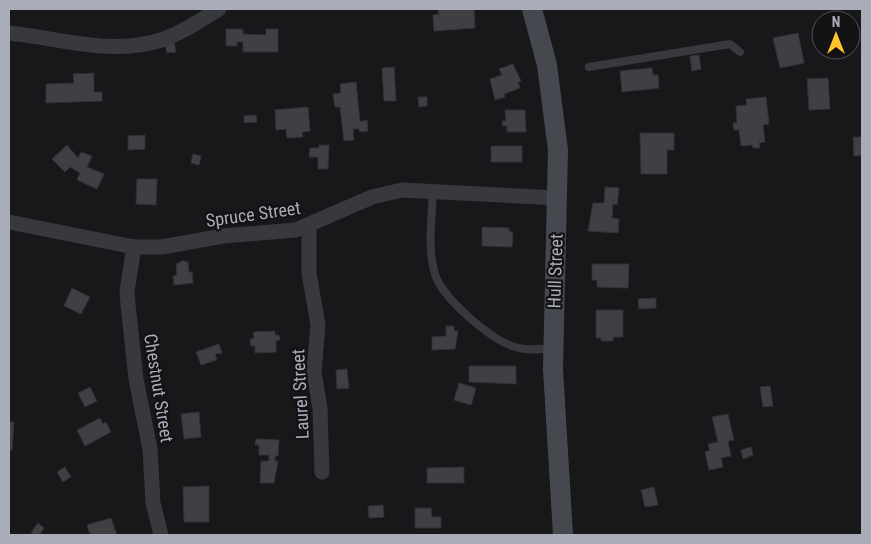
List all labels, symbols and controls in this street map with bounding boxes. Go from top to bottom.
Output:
north arrow [811,10,861,60]
text: N [832,14,840,30]
street label: Spruce Street [204,197,302,231]
street label: Hull Street [543,233,567,309]
street label: Chestnut Street [140,332,178,444]
street label: Laurel Street [287,348,313,440]

